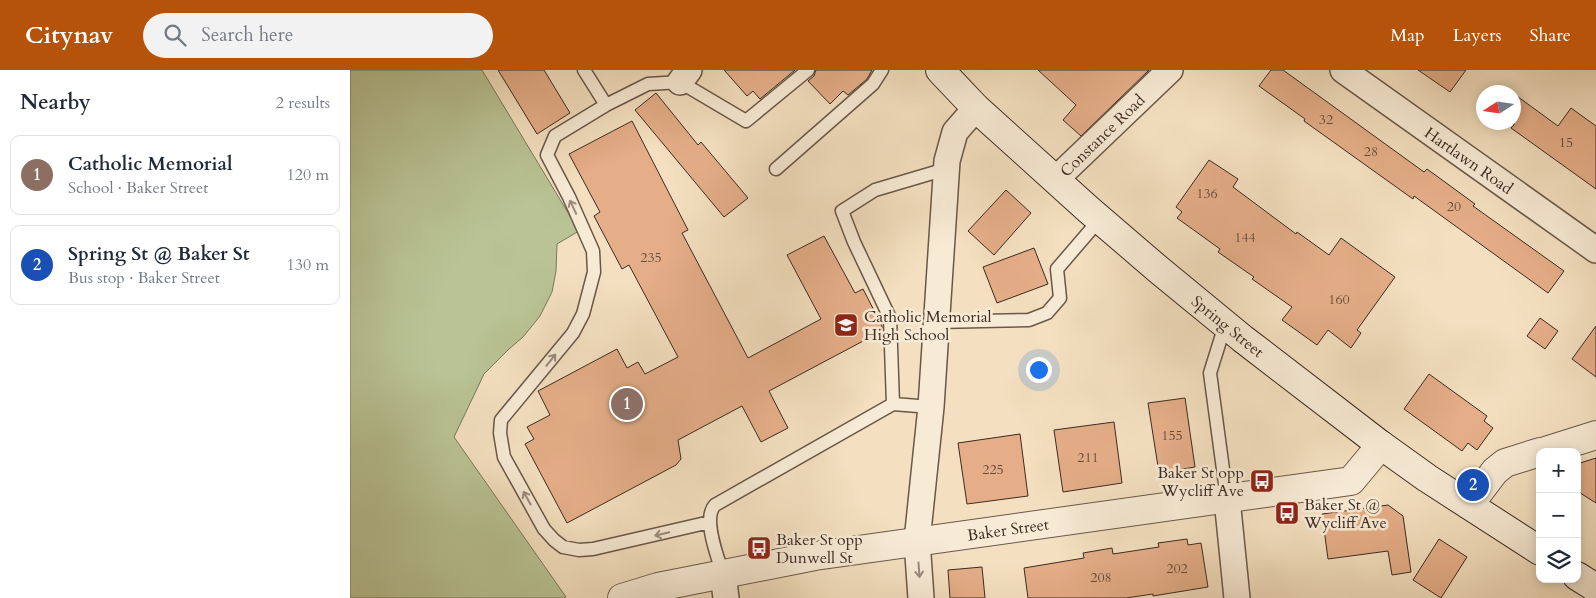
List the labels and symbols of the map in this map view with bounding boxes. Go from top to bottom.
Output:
north arrow [1476,85,1521,130]
street label: Constance Road [1055,89,1150,182]
house number: 32 [1319,110,1333,129]
street label: Hartlawn Road [1420,122,1518,200]
house number: 15 [1559,133,1573,152]
house number: 28 [1364,142,1378,161]
house number: 136 [1196,184,1218,203]
house number: 20 [1447,197,1461,216]
one-way arrow [568,200,578,215]
house number: 144 [1234,228,1256,247]
house number: 235 [640,248,662,267]
house number: 160 [1328,290,1350,309]
street label: Spring Street [1186,291,1268,363]
place label: Catholic Memorial High School [864,306,992,346]
school or university icon: Catholic Memorial High School [833,312,859,338]
one-way arrow [545,354,556,367]
your location [1026,357,1052,383]
pin: 1 [611,385,643,423]
house number: 155 [1161,426,1183,445]
house number: 211 [1077,448,1099,467]
house number: 225 [982,460,1004,479]
place label: Baker St opp Wycliff Ave [1157,462,1244,502]
pin: 2 [1457,466,1489,504]
bus stop icon: Baker St opp Wycliff Ave [1249,468,1275,494]
one-way arrow [522,491,532,506]
place label: Baker St @ Wycliff Ave [1303,494,1387,534]
bus stop icon: Baker St @ Wycliff Ave [1274,500,1300,526]
street label: Baker Street [966,513,1050,547]
place label: Baker St opp Dunwell St [776,529,863,569]
one-way arrow [655,530,671,539]
bus stop icon: Baker St opp Dunwell St [746,535,772,561]
house number: 202 [1166,559,1188,578]
one-way arrow [914,561,924,577]
house number: 208 [1090,568,1112,587]

